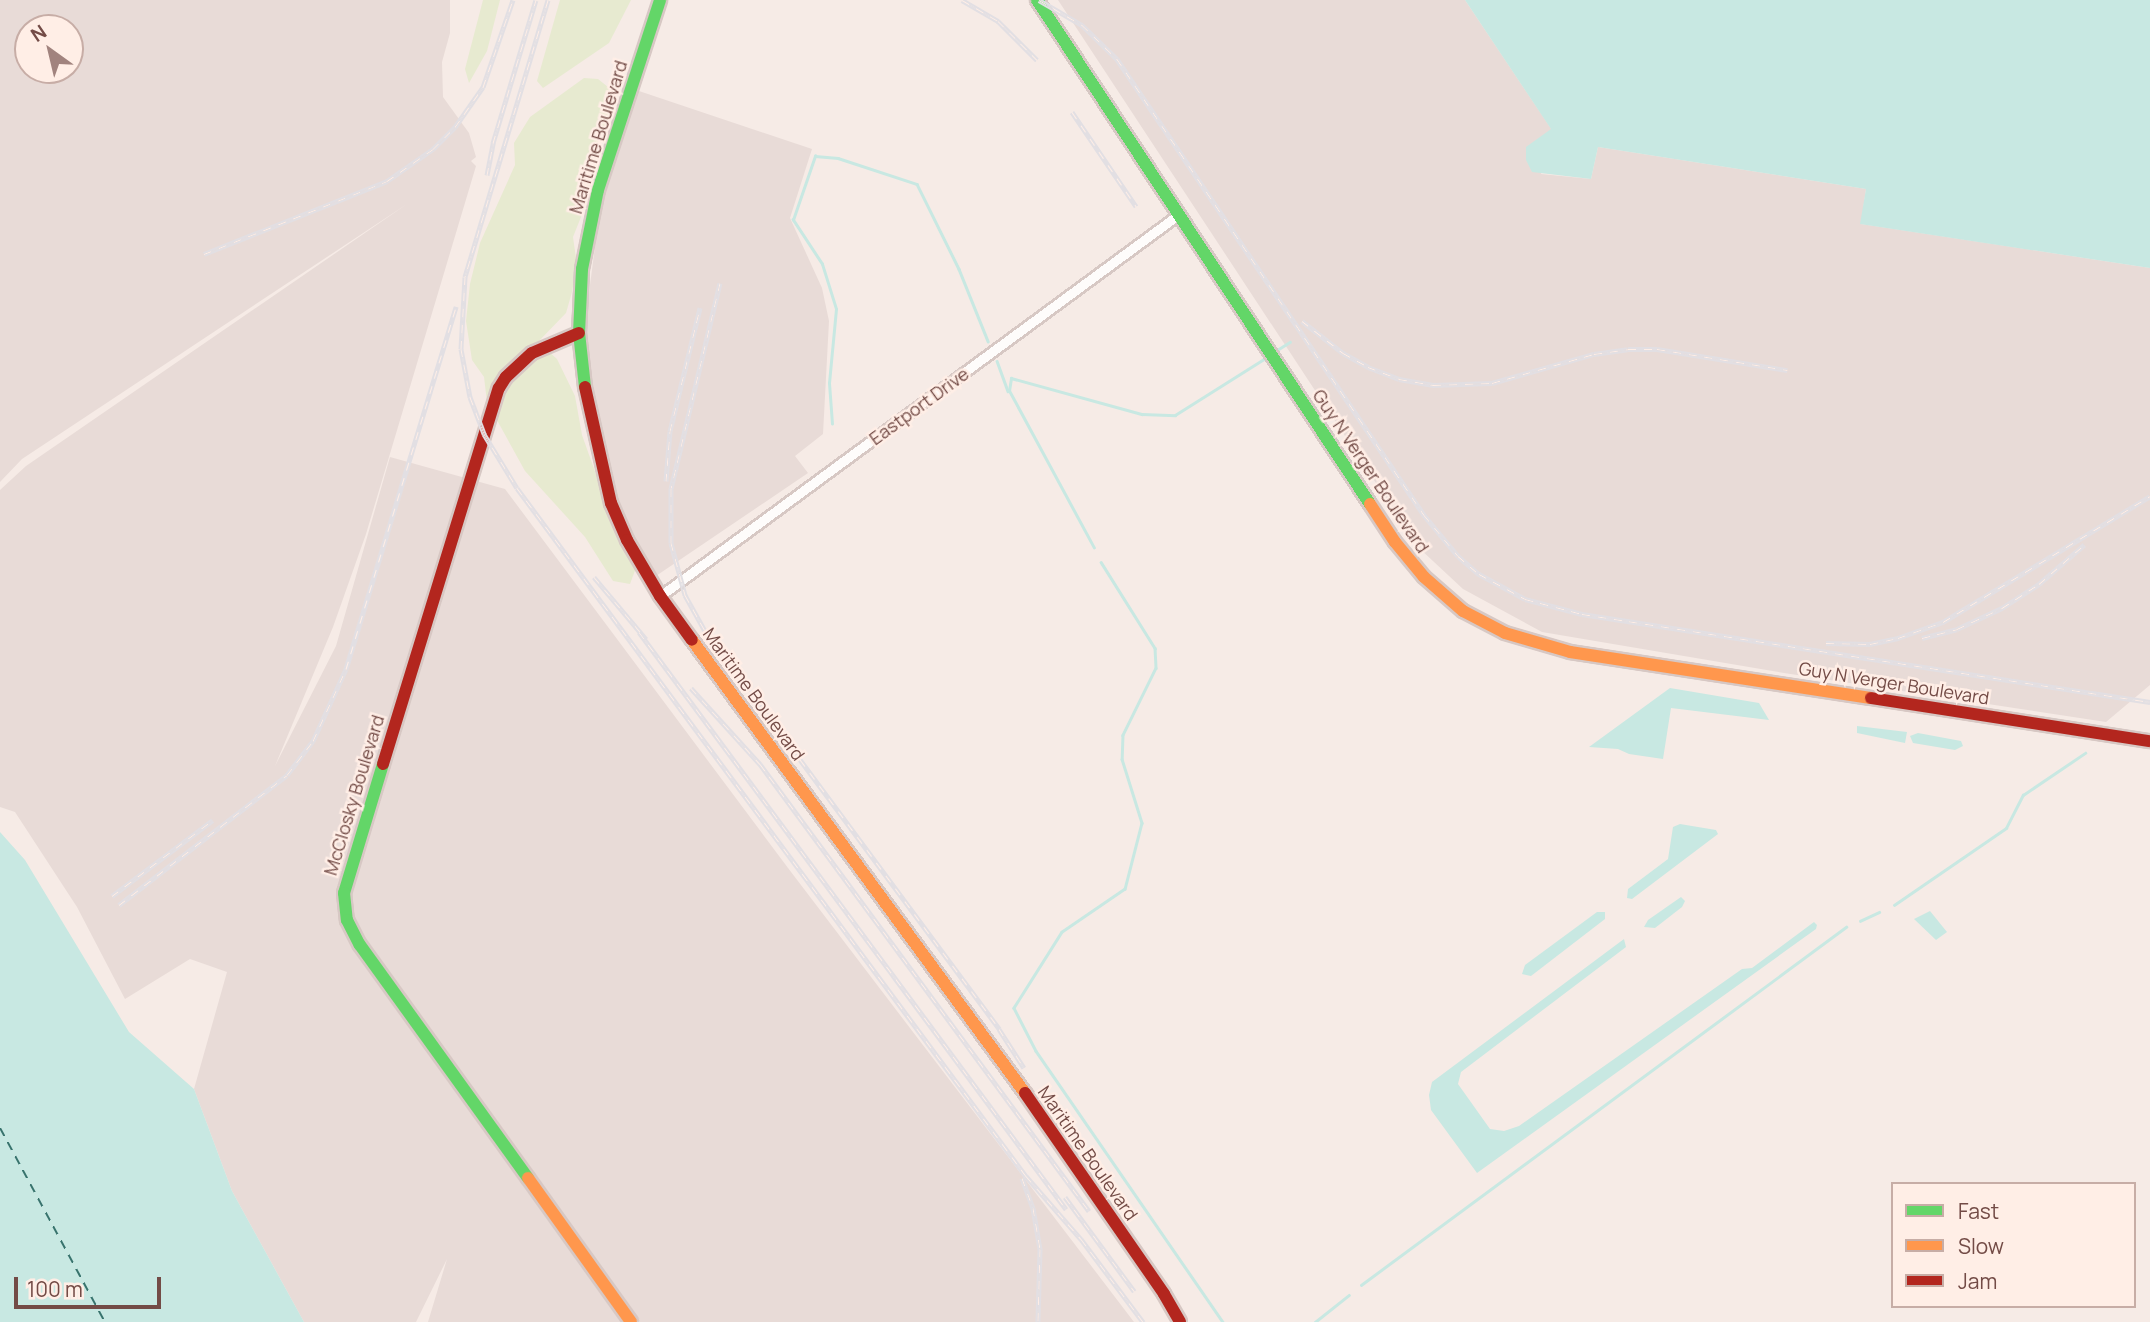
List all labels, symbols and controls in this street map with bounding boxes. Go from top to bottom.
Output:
north arrow [14,14,84,84]
text: N [25,19,51,48]
street label: Maritime Boulevard [564,58,632,216]
street label: Eastport Drive [865,363,973,449]
street label: Guy N Verger Boulevard [1308,385,1434,557]
street label: Maritime Boulevard [699,623,809,765]
street label: Guy N Verger Boulevard [1797,657,1991,709]
street label: McClosky Boulevard [319,712,389,878]
street label: Maritime Boulevard [1034,1082,1142,1224]
legend [1891,1182,2136,1308]
text: Fast [1958,1197,1999,1225]
text: Slow [1958,1232,2004,1260]
scale bar [18,1262,164,1306]
text: Jam [1958,1267,1997,1295]
text: 100 m [27,1275,83,1303]

